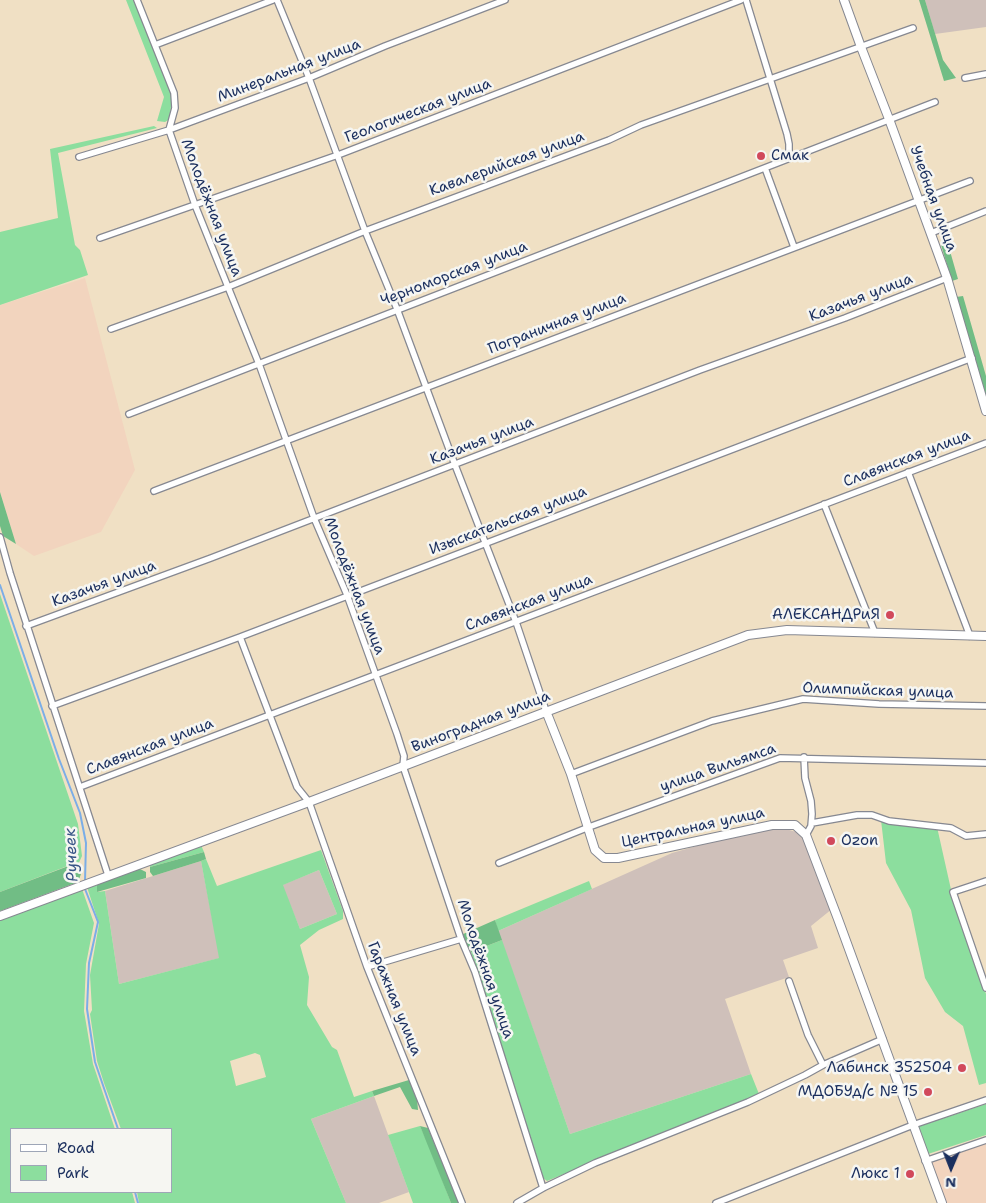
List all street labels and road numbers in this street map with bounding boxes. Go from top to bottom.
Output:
street label: Минеральная улица [215,35,363,107]
street label: Геологическая улица [342,75,494,147]
street label: Кавалерийская улица [427,128,587,200]
street label: Молодёжная улица [176,137,246,279]
street label: Учебная улица [906,144,960,254]
street label: Черноморская улица [378,238,530,310]
street label: Казачья улица [807,270,915,326]
street label: Пограничная улица [486,289,628,359]
street label: Казачья улица [428,413,536,469]
street label: Славянская улица [841,426,973,492]
street label: Изыскательская улица [427,483,589,559]
street label: Молодёжная улица [319,515,389,657]
street label: Казачья улица [50,557,158,611]
street label: Славянская улица [463,570,595,636]
street label: Олимпийская улица [802,679,954,703]
street label: Виноградная улица [409,687,553,757]
street label: Славянская улица [84,714,216,780]
street label: улица Вильямса [658,740,778,796]
street label: Центральная улица [620,804,766,852]
street label: Молодёжная улица [453,897,517,1041]
street label: Гаражная улица [363,939,425,1059]

